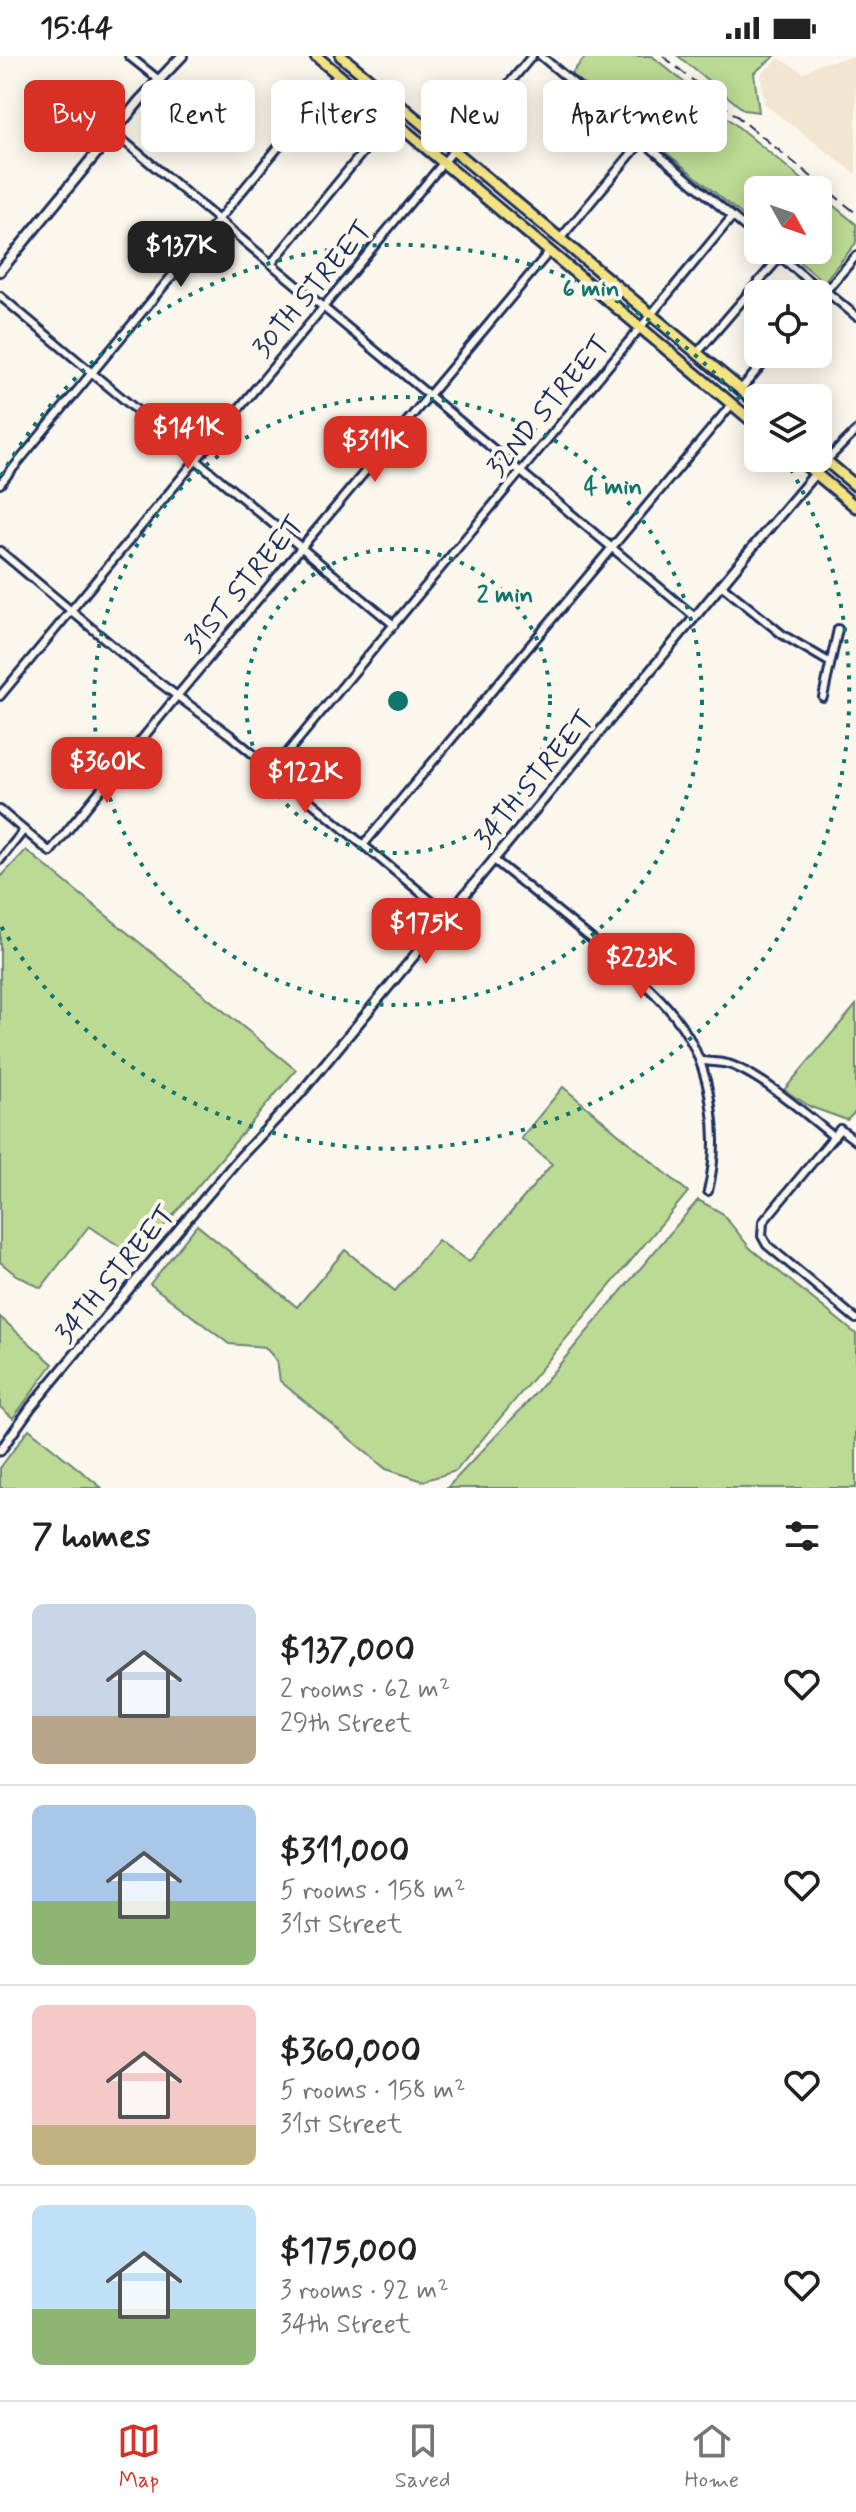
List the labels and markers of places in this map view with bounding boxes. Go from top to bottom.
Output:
pin: $137K [125,221,237,289]
pin: $141K [132,403,244,471]
pin: $311K [319,416,431,484]
centre of rings [384,687,412,715]
pin: $360K [51,737,163,805]
pin: $122K [249,747,361,815]
pin: $175K [370,898,482,966]
pin: $223K [585,933,697,1001]

